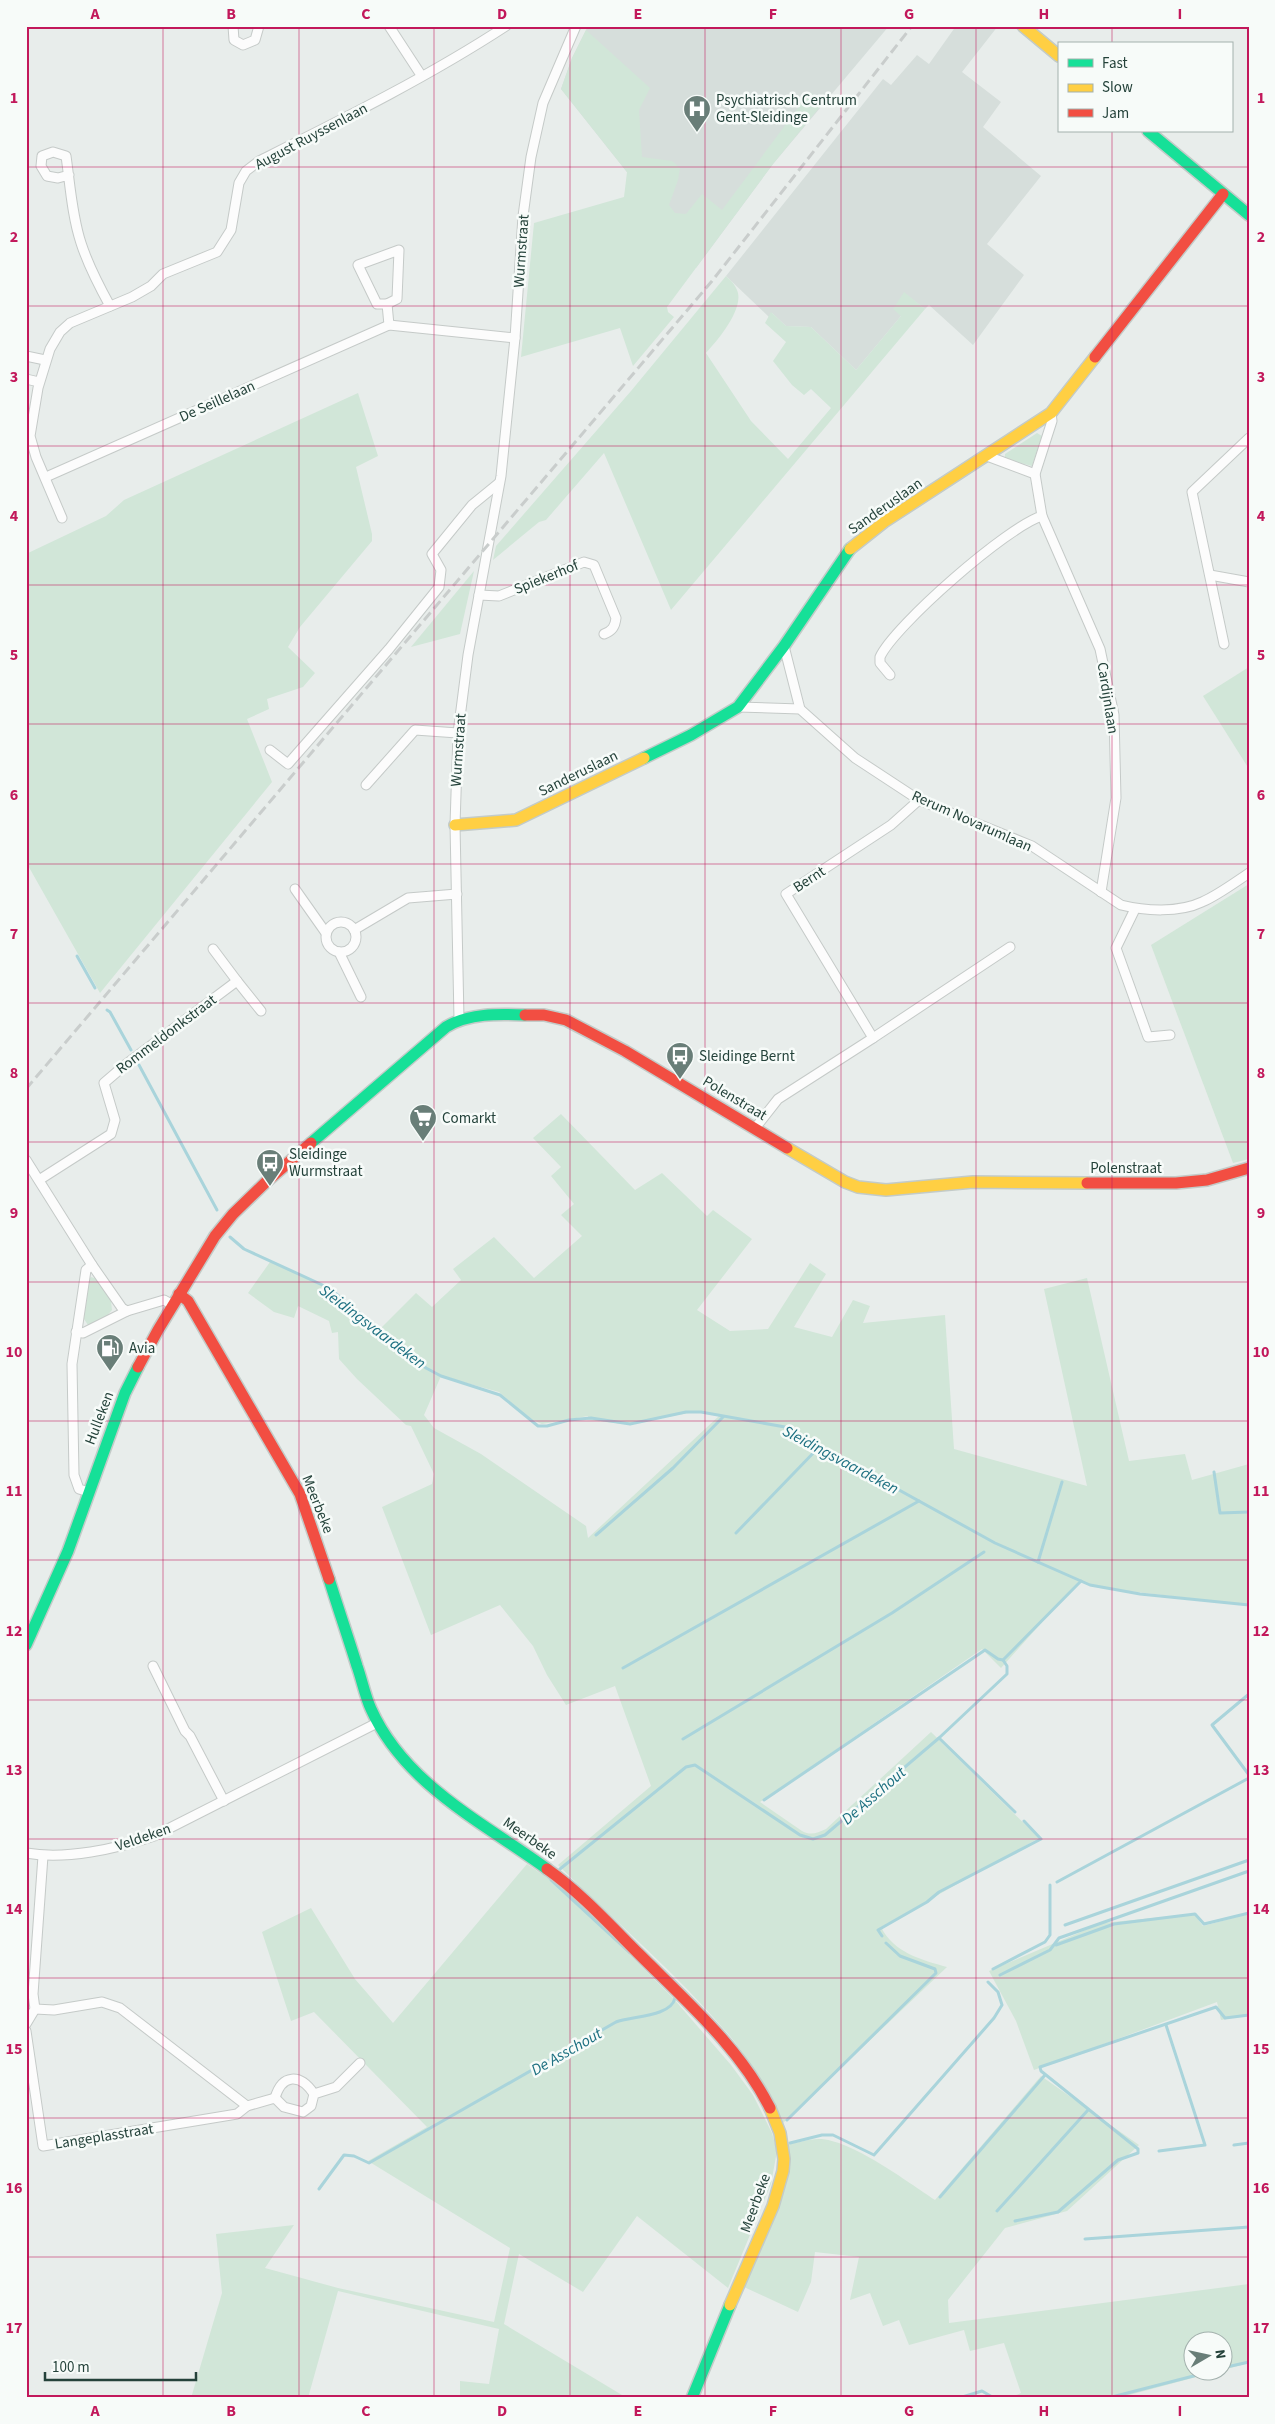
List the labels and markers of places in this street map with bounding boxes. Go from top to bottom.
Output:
place label: Psychiatrisch Centrum Gent-Sleidinge [716,90,857,128]
hospital icon: Psychiatrisch Centrum Gent-Sleidinge [682,94,712,133]
bus stop icon: Sleidinge Bernt [665,1041,695,1080]
place label: Sleidinge Bernt [699,1046,795,1067]
supermarket icon: Comarkt [408,1103,438,1142]
place label: Comarkt [442,1108,496,1129]
place label: Sleidinge Wurmstraat [289,1144,362,1182]
bus stop icon: Sleidinge Wurmstraat [255,1148,285,1187]
fuel station icon: Avia [95,1333,125,1372]
place label: Avia [129,1338,155,1359]

